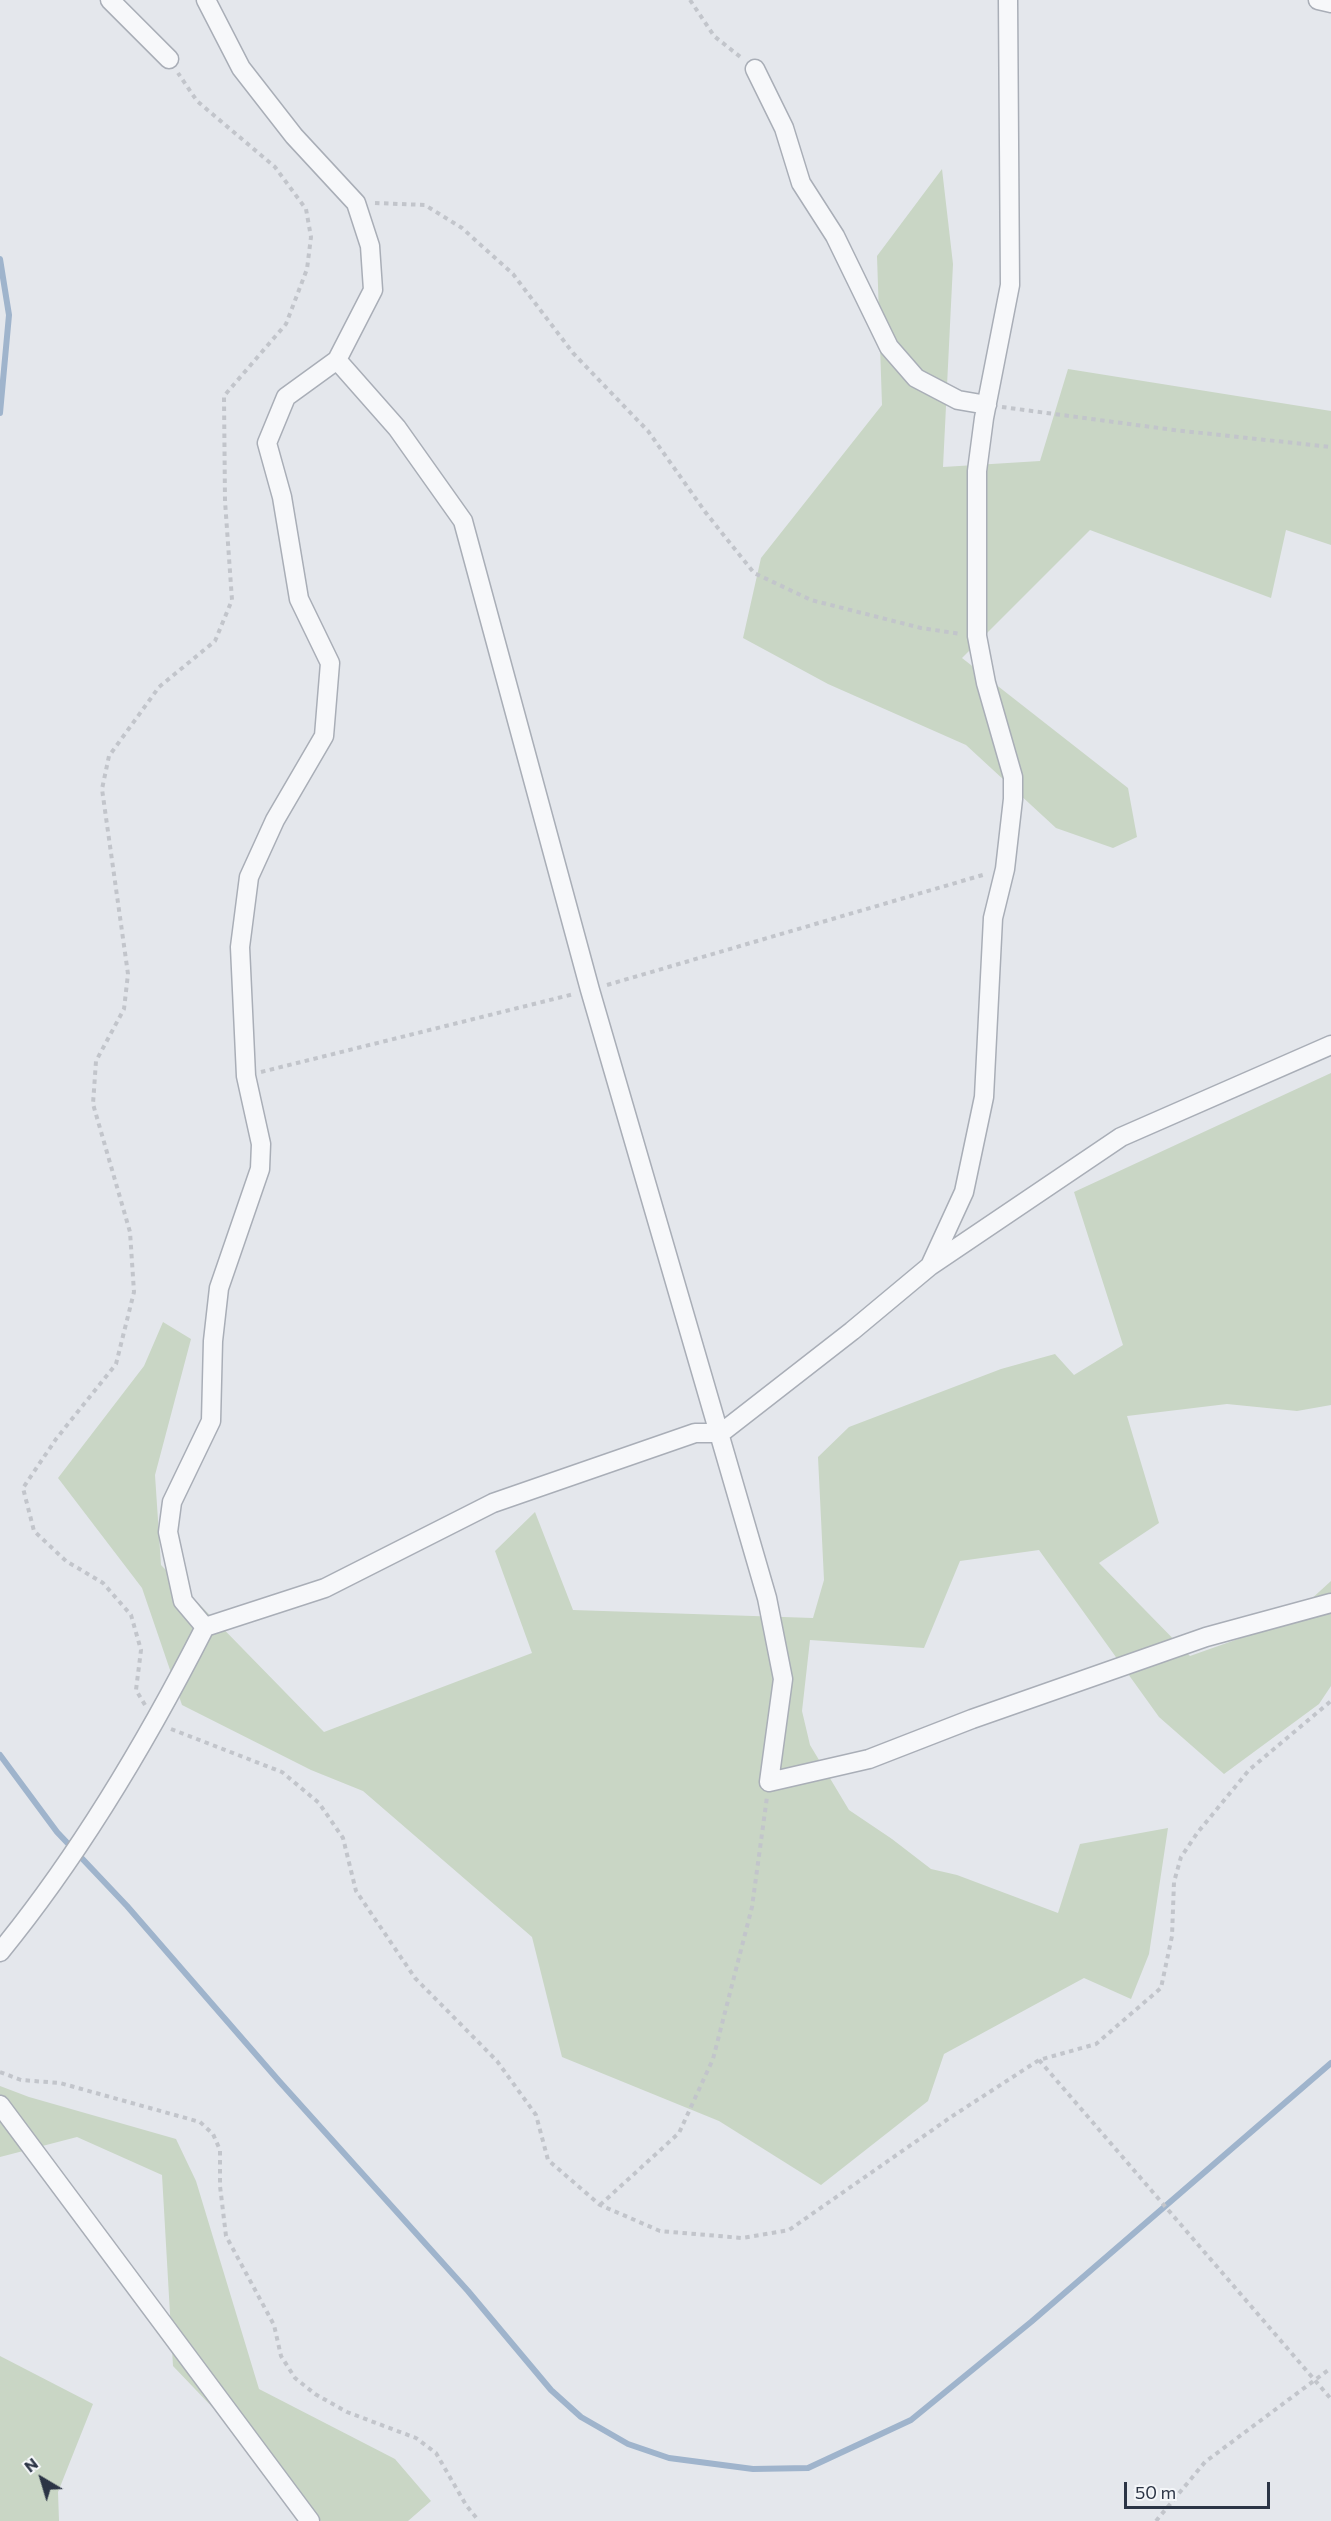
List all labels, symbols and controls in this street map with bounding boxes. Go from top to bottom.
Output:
north arrow [12,2449,72,2509]
text: N [20,2453,41,2476]
scale bar [1127,2470,1272,2508]
text: 50 m [1135,2481,1176,2503]

